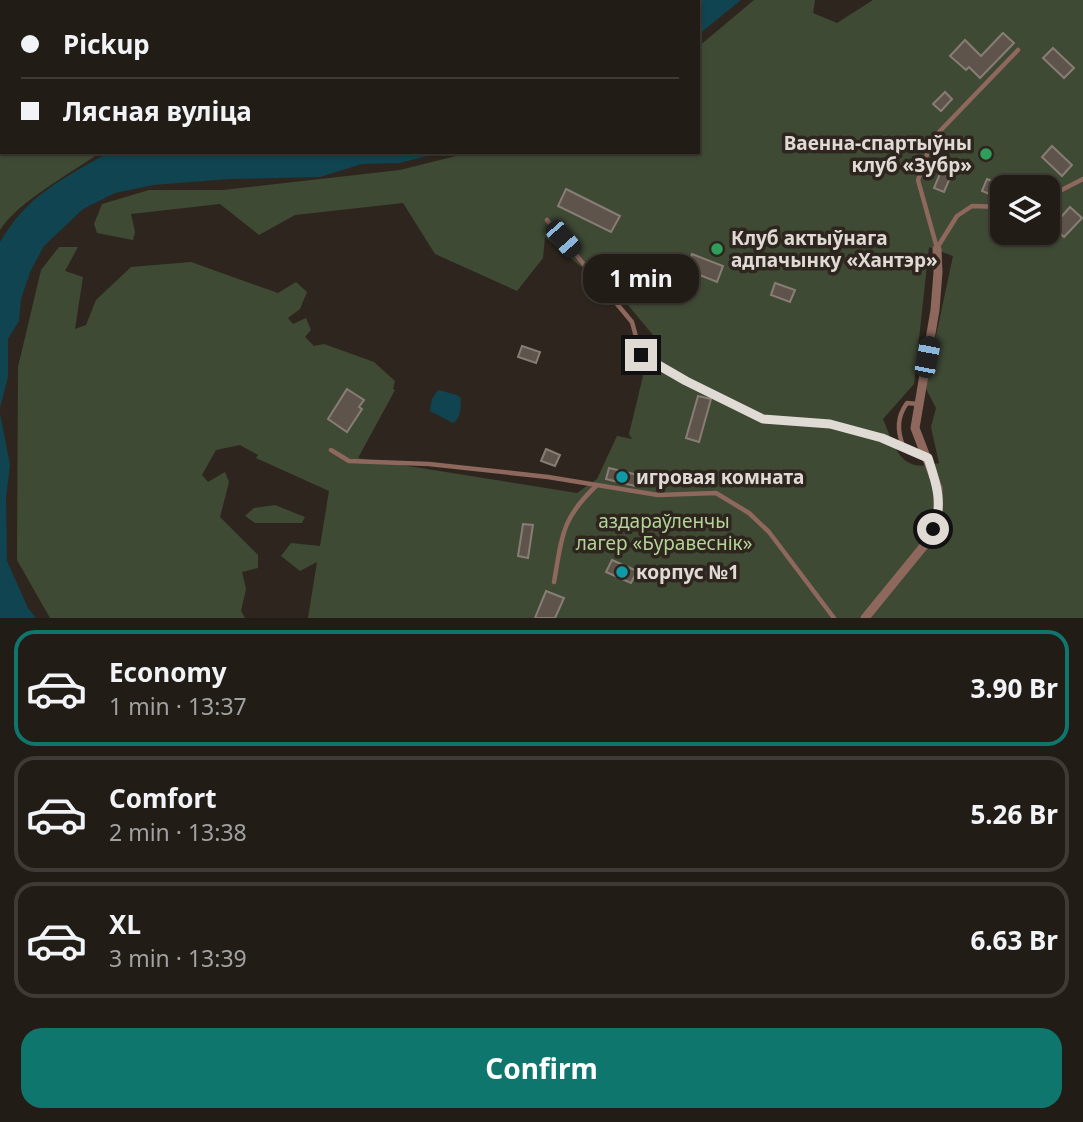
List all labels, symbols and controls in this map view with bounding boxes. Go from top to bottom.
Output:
text: Pickup [63,26,150,62]
text: Лясная вуліца [63,93,252,129]
place label: Ваенна-спартыўны клуб «Зубр» [784,130,972,178]
marker: Ваенна-спартыўны клуб «Зубр» [978,146,994,162]
map controls [990,175,1060,245]
button: layers [990,175,1060,245]
car [542,216,585,262]
place label: Клуб актыўнага адпачынку «Хантэр» [731,225,938,273]
marker: Клуб актыўнага адпачынку «Хантэр» [709,241,725,257]
callout: 1 min [583,254,699,302]
text: 1 min [609,262,673,294]
car [913,334,942,380]
route end [625,339,657,371]
place label: игровая комната [636,464,804,490]
marker: игровая комната [614,469,630,485]
park label: аздараўленчы лагер «Буравеснік» [576,508,752,556]
route start [917,513,949,545]
place label: корпус №1 [636,559,739,585]
marker: корпус №1 [614,564,630,580]
text: Economy [109,654,227,690]
icon: car [25,657,88,720]
text: 3.90 Br [970,670,1058,706]
text: 1 min · 13:37 [109,690,247,722]
text: Comfort [109,780,217,816]
icon: car [25,783,88,846]
text: 5.26 Br [970,796,1058,832]
text: 2 min · 13:38 [109,816,247,848]
text: XL [109,906,141,942]
icon: car [25,909,88,972]
text: 6.63 Br [970,922,1058,958]
text: 3 min · 13:39 [109,942,247,974]
button: Confirm [21,1028,1062,1108]

